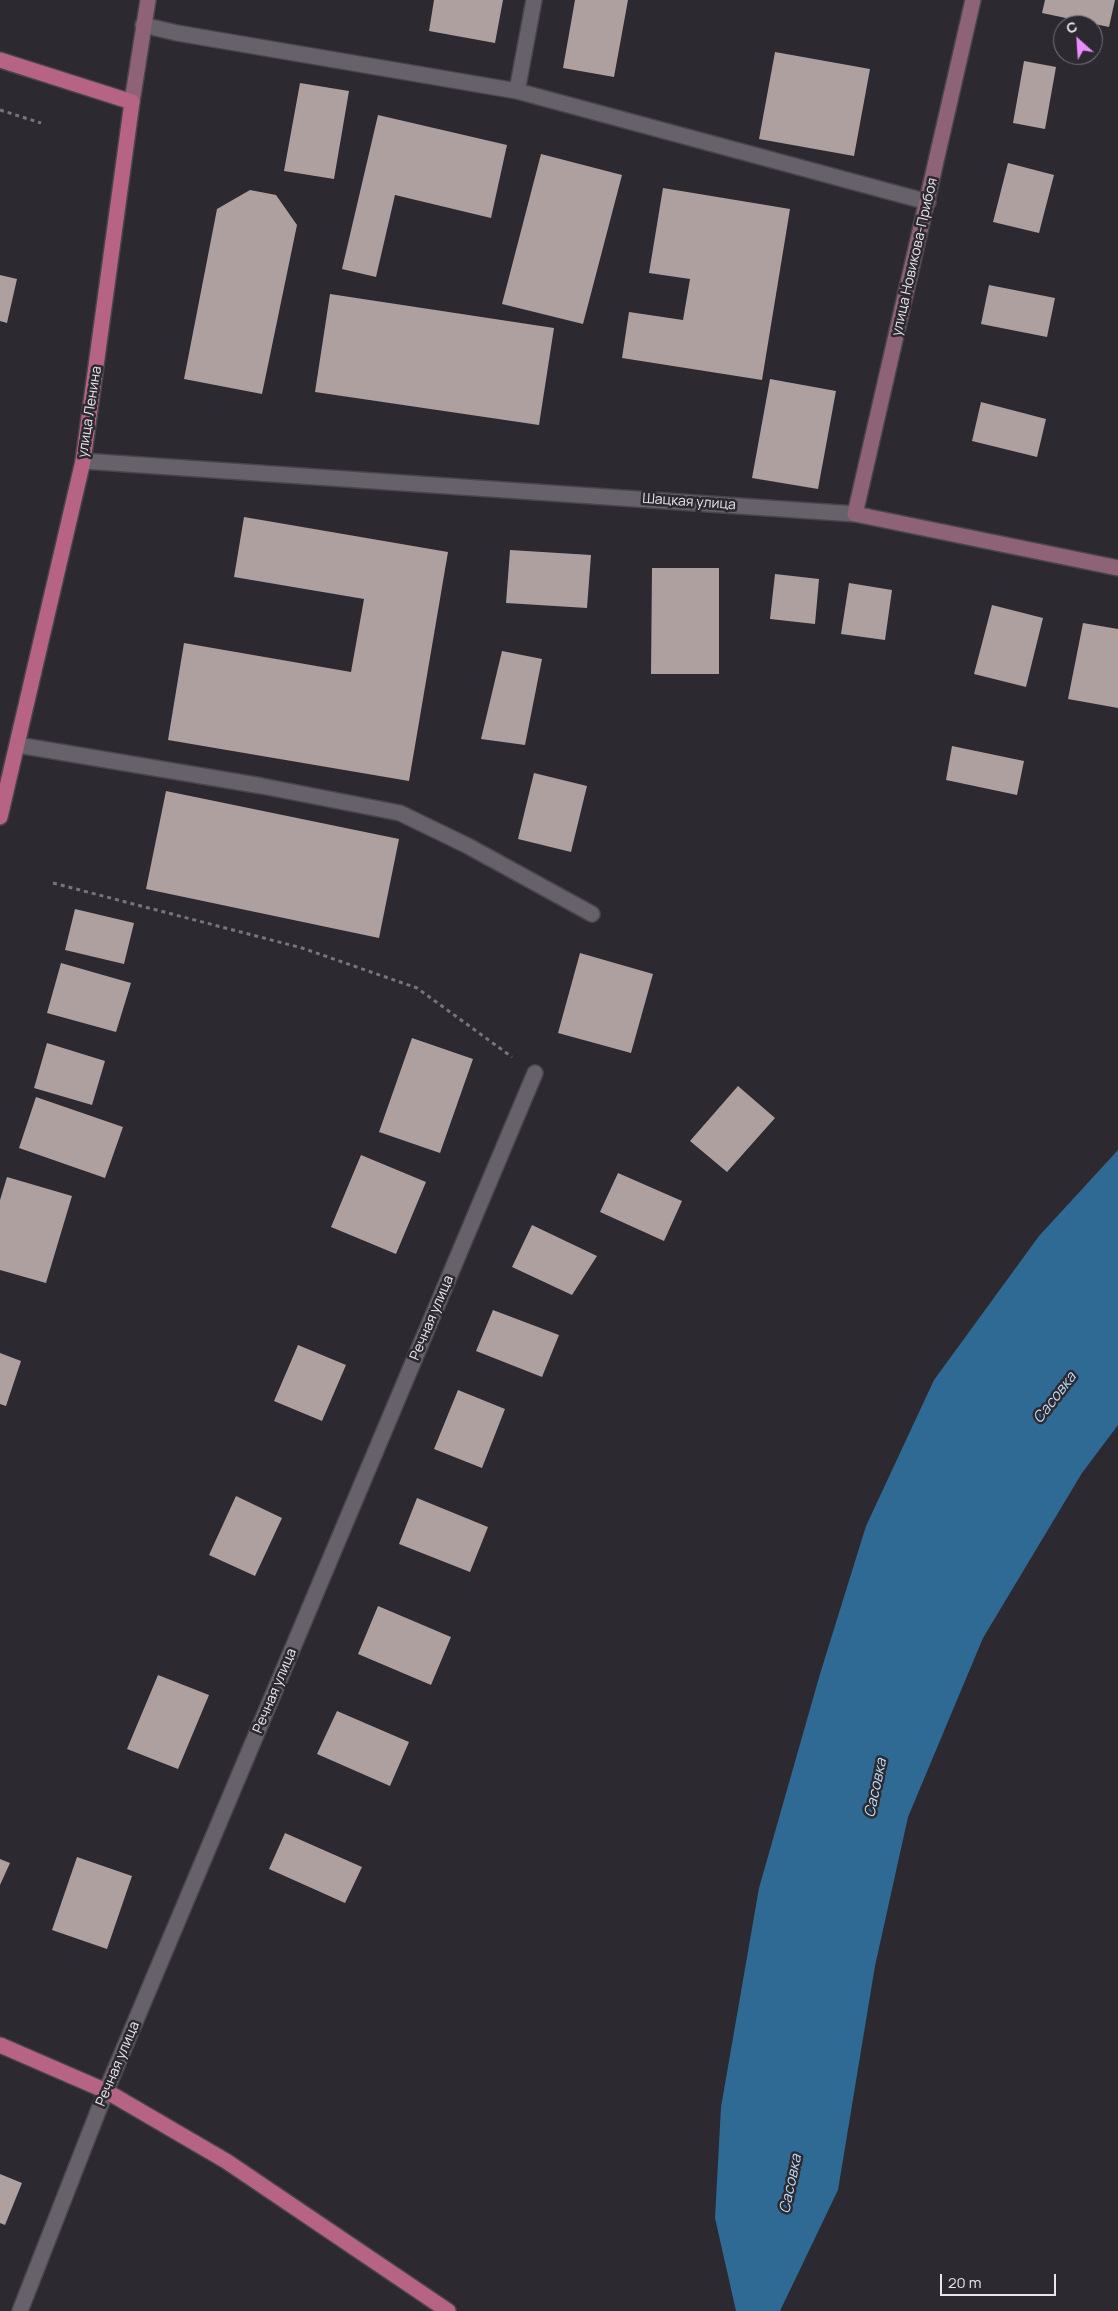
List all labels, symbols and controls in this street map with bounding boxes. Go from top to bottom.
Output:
north arrow [1053,15,1103,65]
text: С [1063,16,1080,38]
street label: улица Новикова-Прибоя [889,176,941,338]
street label: улица Ленина [74,365,106,459]
street label: Шацкая улица [642,490,736,514]
street label: Речная улица [407,1273,457,1363]
water label: Сасовка [1029,1369,1081,1427]
street label: Речная улица [250,1646,300,1736]
water label: Сасовка [861,1757,891,1819]
street label: Речная улица [93,2019,143,2109]
water label: Сасовка [776,2153,806,2215]
scale bar [943,2264,1059,2296]
text: 20 m [948,2272,981,2293]

